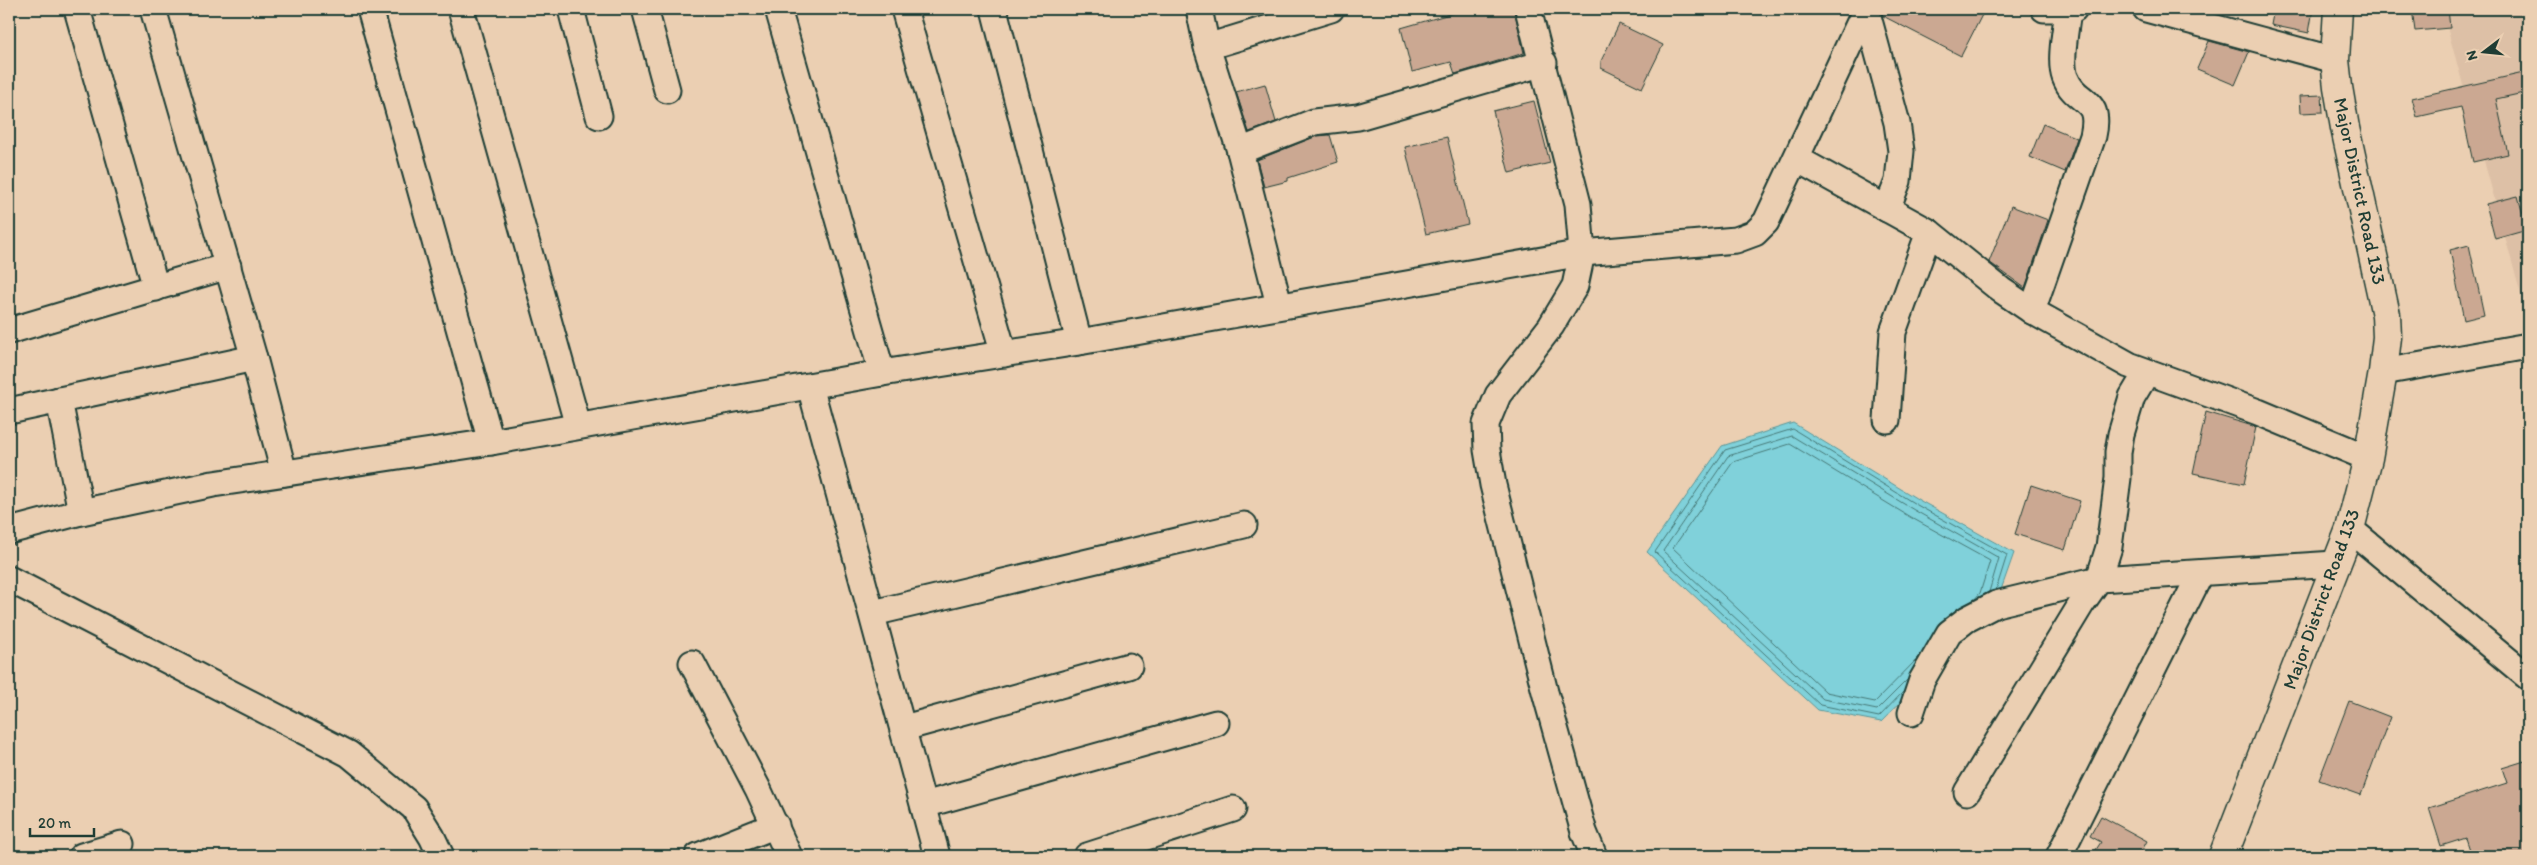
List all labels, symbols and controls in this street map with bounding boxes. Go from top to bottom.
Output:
north arrow [2460,28,2510,78]
text: N [2463,49,2481,62]
street label: Major District Road 133 [2329,95,2391,287]
street label: Major District Road 133 [2278,506,2364,692]
scale bar [30,805,94,837]
text: 20 m [38,814,72,832]

